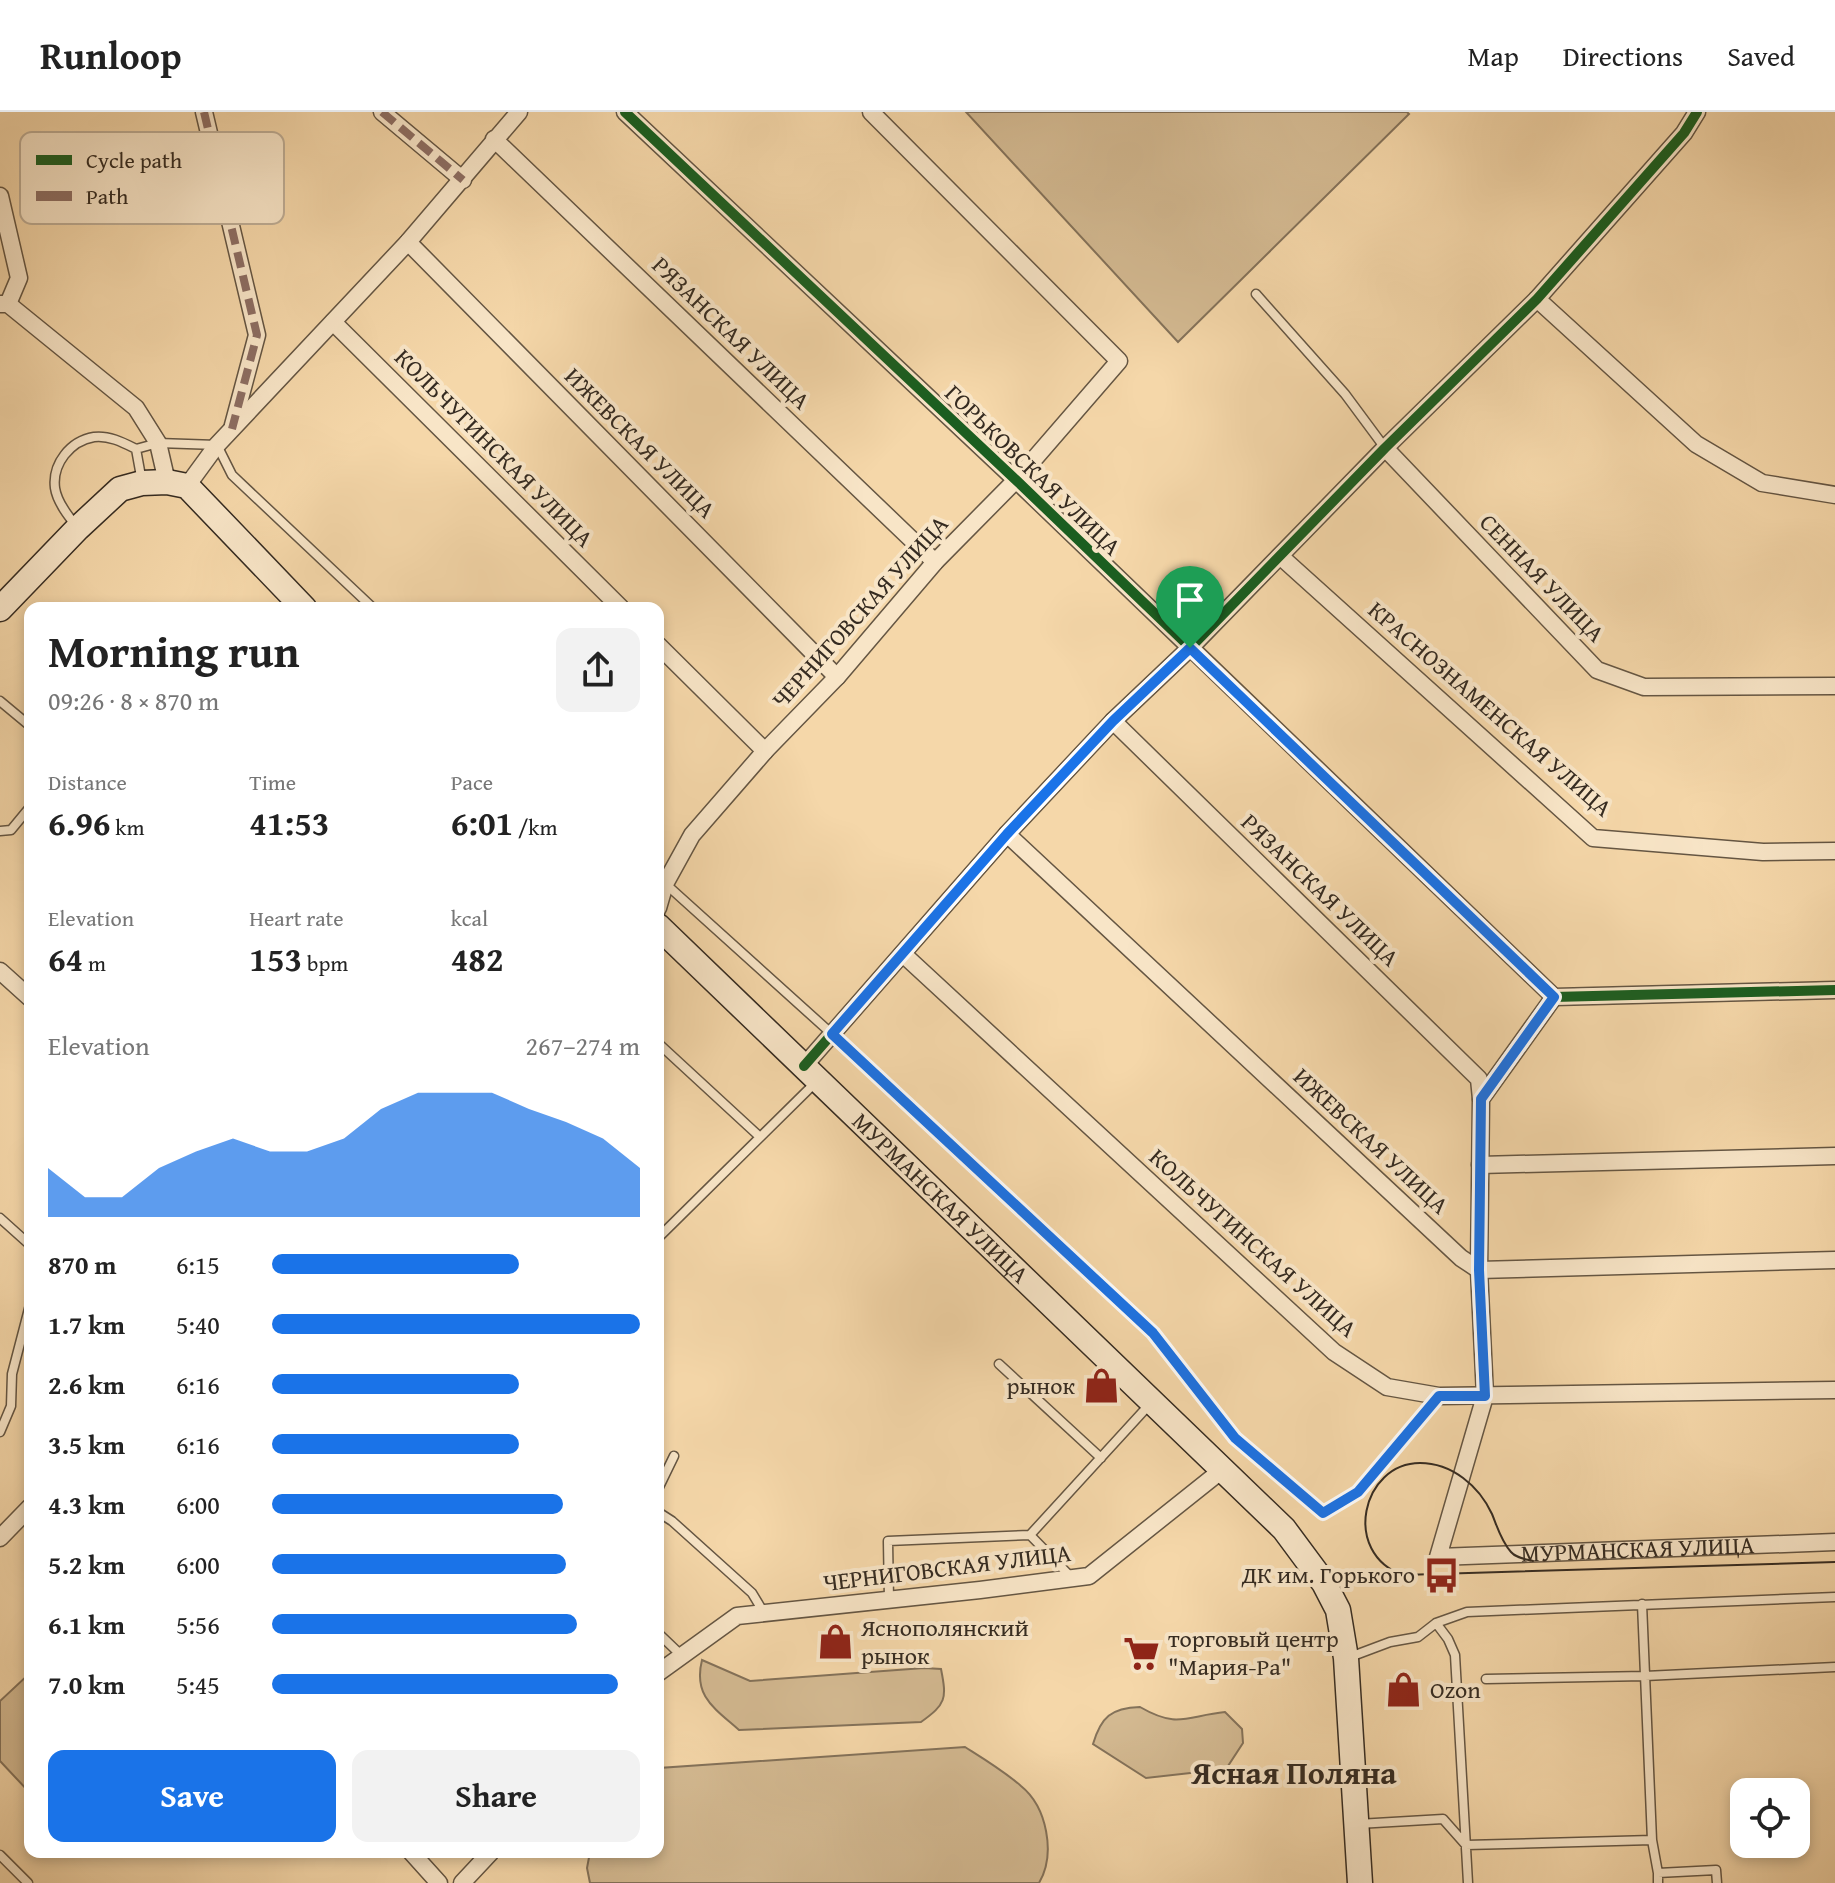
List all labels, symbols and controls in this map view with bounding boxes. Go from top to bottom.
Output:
text: Runloop [40,27,182,83]
text: Map [1467,35,1519,76]
text: Directions [1563,35,1683,76]
text: Saved [1727,35,1795,76]
legend [20,132,284,224]
text: Cycle path [86,144,183,176]
text: Path [86,180,129,212]
street label: РЯЗАНСКАЯ УЛИЦА [644,248,819,418]
street label: КОЛЬЧУГИНСКАЯ УЛИЦА [387,340,602,555]
street label: ИЖЕВСКАЯ УЛИЦА [557,359,724,526]
street label: ГОРЬКОВСКАЯ УЛИЦА [937,376,1130,564]
street label: СЕННАЯ УЛИЦА [1472,505,1613,650]
street label: ЧЕРНИГОВСКАЯ УЛИЦА [763,507,956,716]
pin [1156,566,1224,648]
icon: arrive [1168,578,1212,622]
street label: КРАСНОЗНАМЕНСКАЯ УЛИЦА [1361,593,1620,825]
text: Morning run [48,619,299,683]
button: share [556,628,640,712]
text: 09:26 · 8 × 870 m [48,681,219,720]
text: Distance [48,766,127,798]
text: Time [249,766,296,798]
text: Pace [451,766,493,798]
text: 6.96 [48,798,110,847]
text: 41:53 [249,798,329,847]
text: 6:01 [451,798,513,847]
street label: РЯЗАНСКАЯ УЛИЦА [1233,805,1408,975]
text: km [110,811,144,843]
text: /km [513,811,558,843]
text: Elevation [48,902,134,934]
text: Heart rate [249,902,344,934]
text: kcal [451,902,488,934]
text: 64 [48,934,83,983]
text: 153 [249,934,302,983]
text: 482 [451,934,504,983]
text: m [83,947,106,979]
text: bpm [302,947,348,979]
text: Elevation [48,1026,150,1065]
text: 267–274 m [526,1026,640,1065]
street label: ИЖЕВСКАЯ УЛИЦА [1286,1059,1457,1222]
street label: МУРМАНСКАЯ УЛИЦА [844,1104,1037,1292]
street label: КОЛЬЧУГИНСКАЯ УЛИЦА [1142,1140,1365,1346]
text: 870 m [48,1245,116,1284]
text: 6:15 [176,1245,220,1284]
text: 1.7 km [48,1305,125,1344]
text: 5:40 [176,1305,220,1344]
text: 2.6 km [48,1365,125,1404]
text: 6:16 [176,1365,220,1404]
shop icon: рынок [1082,1367,1120,1405]
place label: рынок [1007,1368,1075,1403]
text: 3.5 km [48,1425,125,1464]
text: 6:16 [176,1425,220,1464]
text: 4.3 km [48,1485,125,1524]
text: 6:00 [176,1485,220,1524]
street label: МУРМАНСКАЯ УЛИЦА [1520,1527,1755,1571]
street label: ЧЕРНИГОВСКАЯ УЛИЦА [821,1535,1073,1600]
text: 5.2 km [48,1545,125,1584]
text: 6:00 [176,1545,220,1584]
bus stop icon: ДК им. Горького [1422,1556,1460,1594]
place label: ДК им. Горького [1241,1557,1415,1592]
text: 6.1 km [48,1605,125,1644]
text: 5:56 [176,1605,220,1644]
place label: Яснополянский рынок [860,1610,1029,1673]
place label: торговый центр "Мария-Ра" [1168,1621,1339,1684]
shop icon: Яснополянский рынок [816,1623,854,1661]
supermarket icon: торговый центр "Мария-Ра" [1123,1634,1161,1672]
text: 7.0 km [48,1665,125,1704]
text: 5:45 [176,1665,220,1704]
shop icon: Ozon [1385,1671,1423,1709]
place label: Ozon [1430,1672,1481,1707]
district label: Ясная Поляна [1190,1749,1397,1796]
button: Save [48,1750,336,1842]
button: Share [352,1750,640,1842]
map controls [1730,1778,1810,1858]
button: locate [1730,1778,1810,1858]

